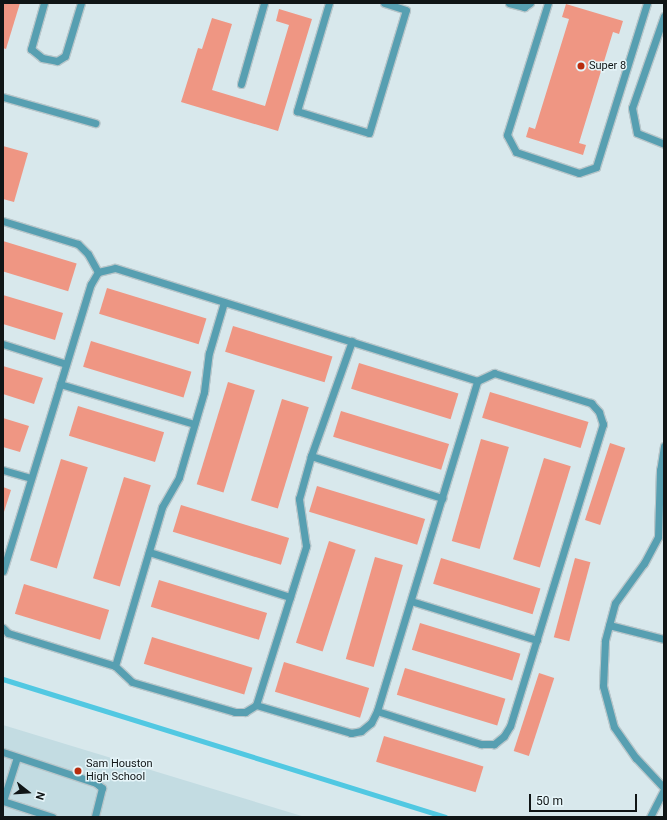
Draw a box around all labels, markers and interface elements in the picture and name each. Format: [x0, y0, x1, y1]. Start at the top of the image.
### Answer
place label: Super 8 [589, 59, 626, 73]
marker: Super 8 [576, 61, 586, 71]
place label: Sam Houston High School [86, 758, 153, 784]
marker: Sam Houston High School [73, 766, 83, 776]
north arrow [8, 772, 48, 812]
scale bar [531, 786, 639, 812]
text: N [33, 790, 47, 801]
text: 50 m [536, 794, 563, 808]

